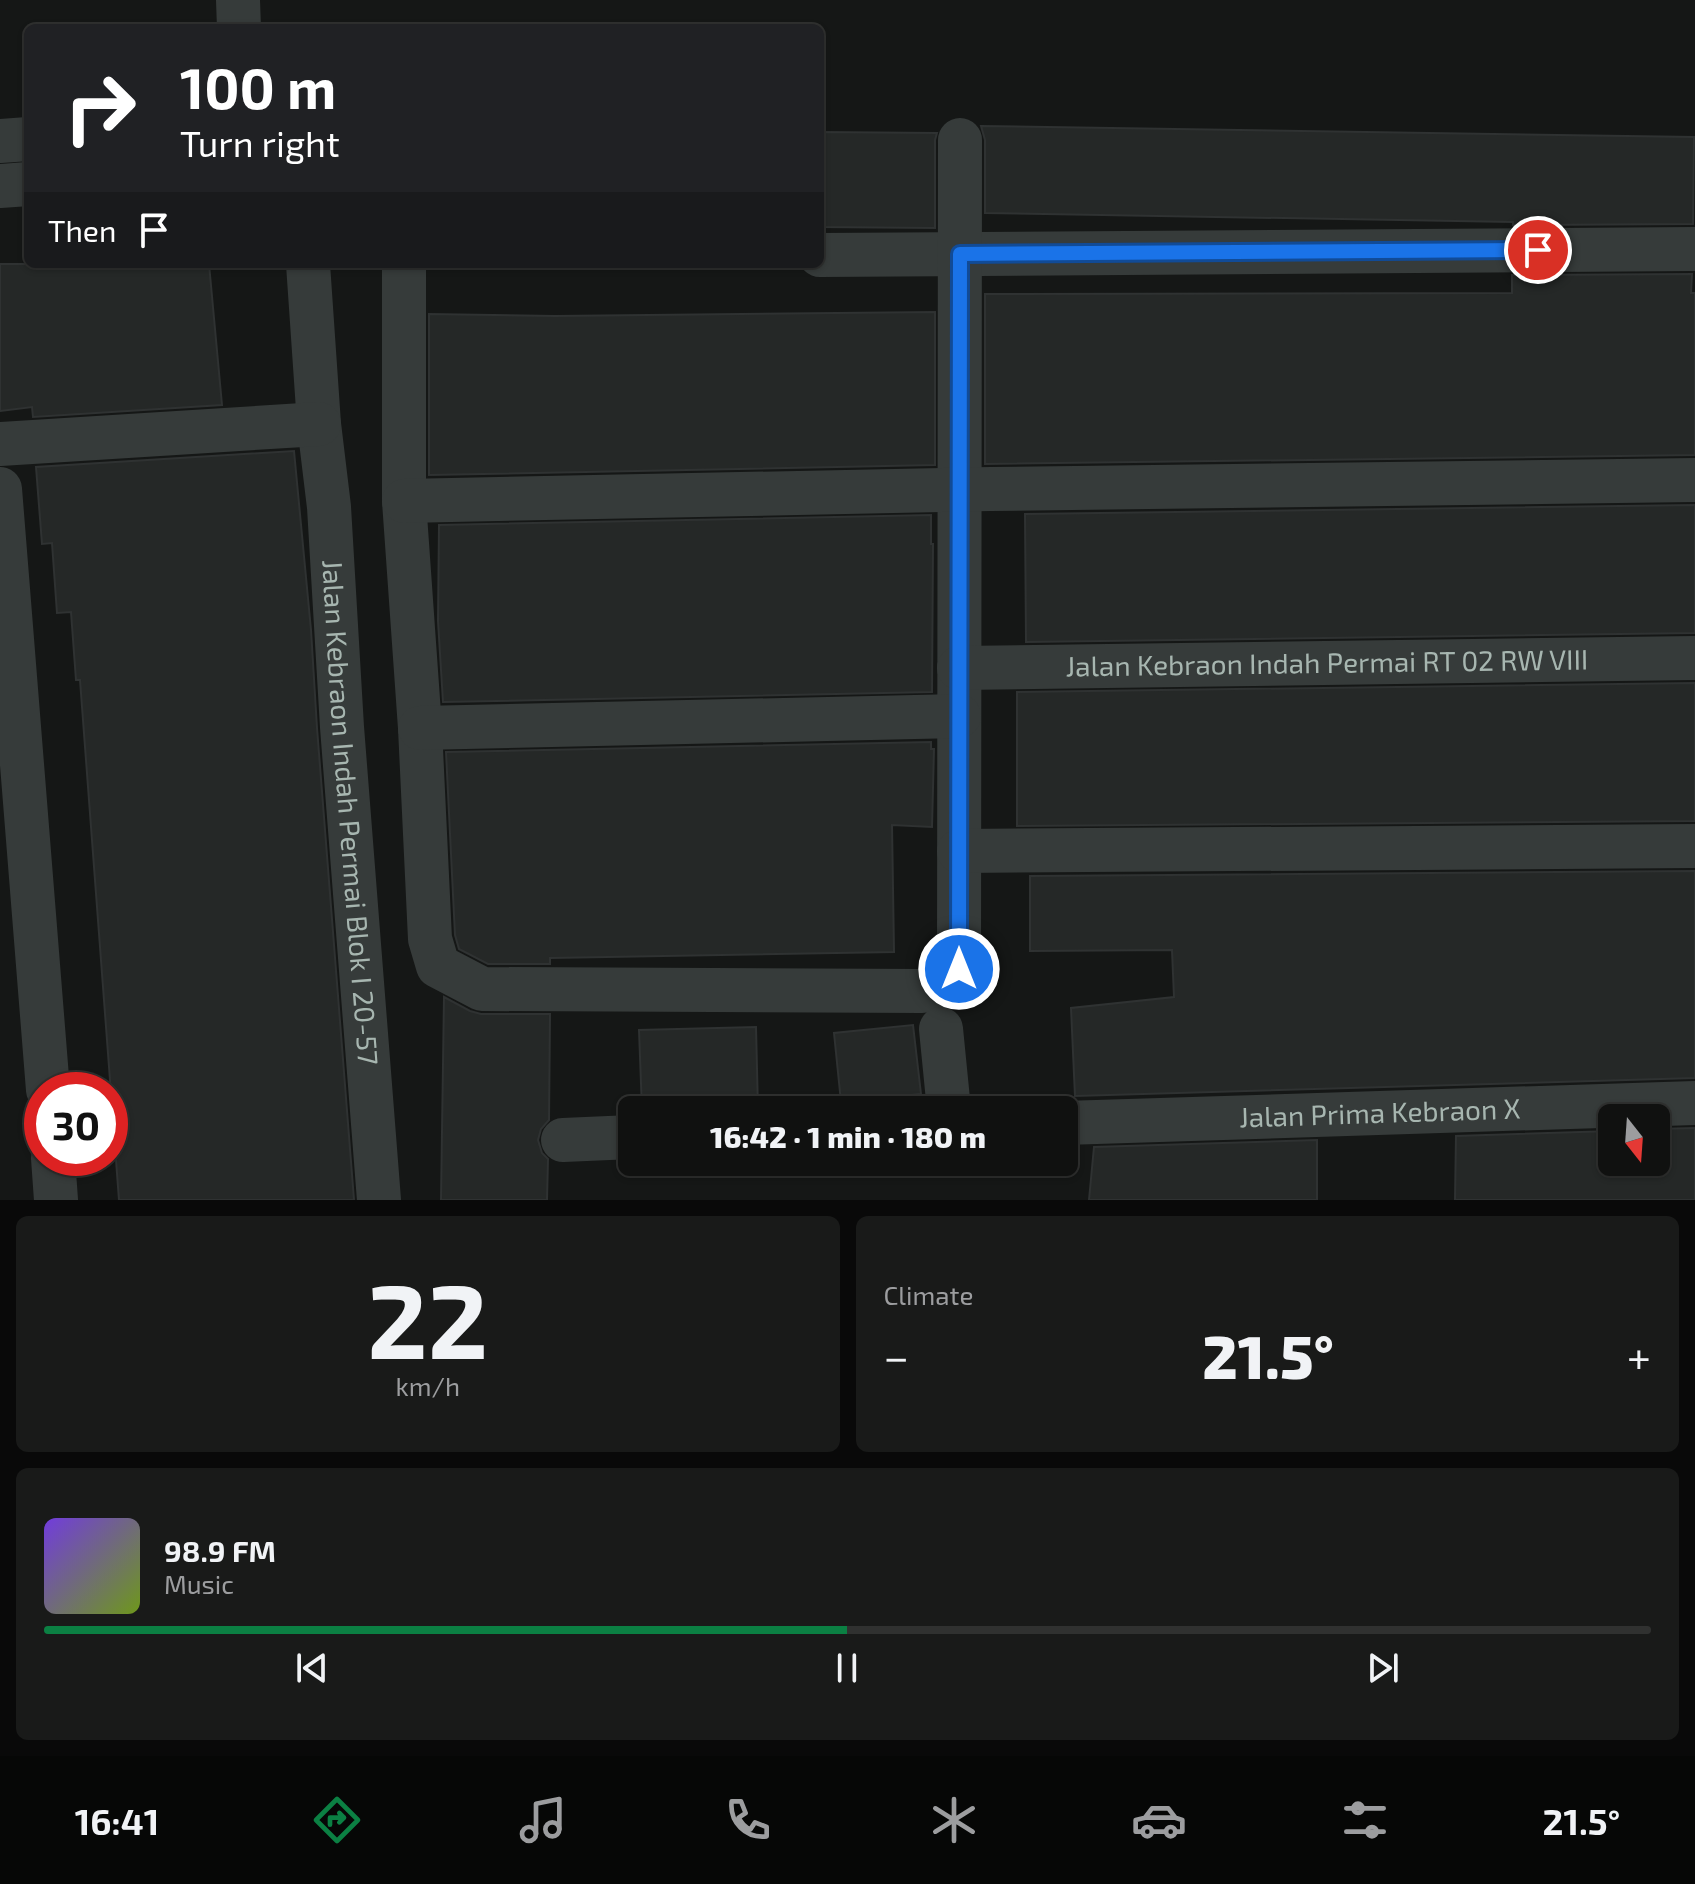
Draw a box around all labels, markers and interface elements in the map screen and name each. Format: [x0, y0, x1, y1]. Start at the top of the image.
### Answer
text: 100 m [180, 53, 336, 120]
icon: right [48, 56, 152, 160]
text: Turn right [180, 121, 340, 164]
icon: arrive [132, 208, 176, 252]
text: Then [48, 212, 116, 248]
pin [1504, 216, 1572, 284]
icon: arrive [1516, 228, 1560, 272]
street label: Jalan Kebraon Indah Permai Blok I 20-57 [316, 559, 386, 1066]
street label: Jalan Kebraon Indah Permai RT 02 RW VIII [1065, 641, 1588, 683]
position arrow [917, 927, 1001, 1011]
speed limit sign: 30 [24, 1072, 128, 1176]
street label: Jalan Prima Kebraon X [1239, 1091, 1521, 1133]
north arrow [1598, 1104, 1670, 1176]
map controls [1598, 1104, 1670, 1176]
text: 16:42 · 1 min · 180 m [710, 1118, 986, 1154]
text: 22 [367, 1255, 488, 1380]
text: Climate [884, 1279, 973, 1310]
text: 21.5° [1202, 1319, 1334, 1391]
text: − [884, 1329, 909, 1382]
text: + [1627, 1329, 1651, 1382]
text: km/h [395, 1370, 460, 1401]
text: 98.9 FM [164, 1532, 276, 1568]
text: Music [164, 1568, 234, 1599]
icon: previous [290, 1646, 334, 1690]
icon: pause [825, 1646, 869, 1690]
icon: next [1361, 1646, 1405, 1690]
icon: directions [309, 1792, 365, 1848]
icon: music [515, 1792, 571, 1848]
icon: phone [720, 1792, 776, 1848]
icon: climate [926, 1792, 982, 1848]
icon: car [1131, 1792, 1187, 1848]
icon: filters [1337, 1792, 1393, 1848]
text: 16:41 [75, 1799, 159, 1842]
text: 21.5° [1543, 1799, 1620, 1842]

